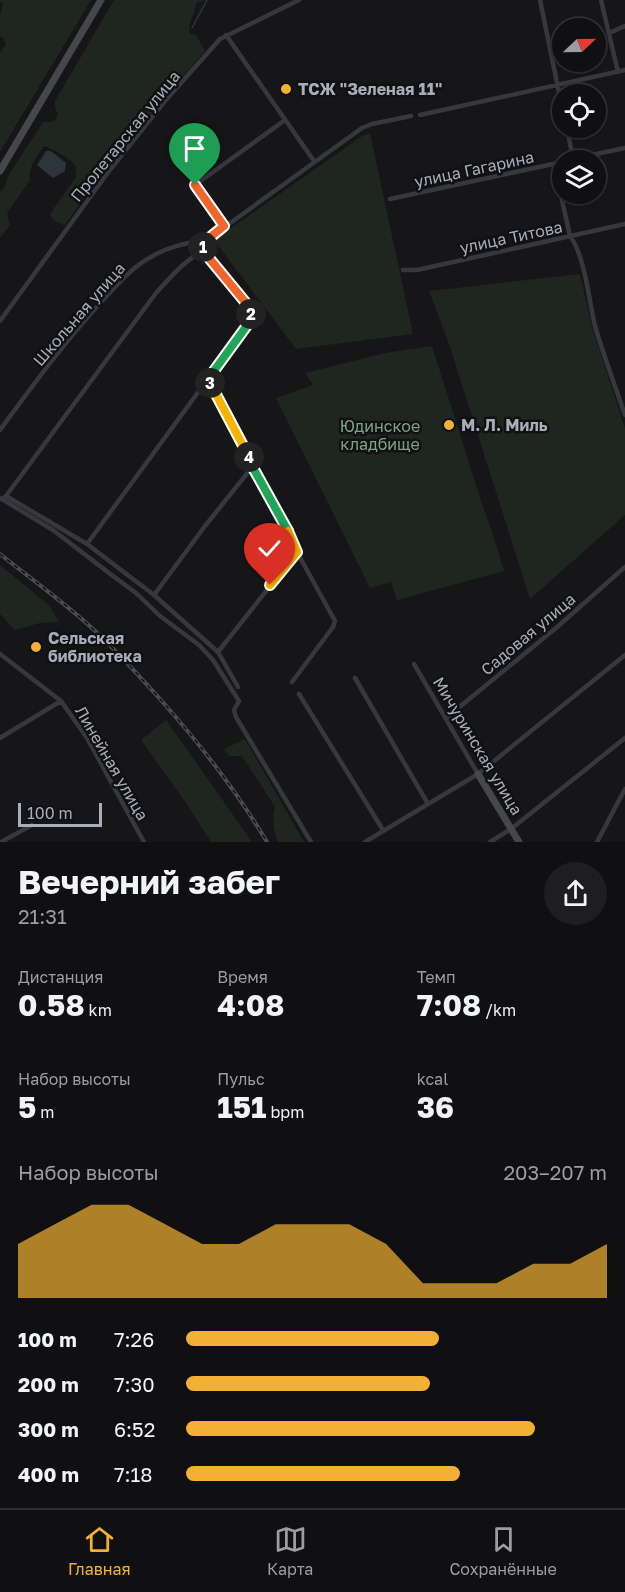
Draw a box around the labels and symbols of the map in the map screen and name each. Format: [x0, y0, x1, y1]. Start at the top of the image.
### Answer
north arrow [552, 18, 606, 72]
street label: Пролетарская улица [66, 66, 184, 206]
place label: ТСЖ "Зеленая 11" [298, 79, 442, 99]
marker: ТСЖ "Зеленая 11" [279, 82, 293, 96]
pin [169, 123, 220, 185]
street label: улица Гагарина [412, 147, 536, 191]
street label: улица Титова [458, 216, 564, 258]
pin: 1 [188, 232, 218, 262]
street label: Школьная улица [29, 258, 129, 370]
pin: 2 [236, 299, 266, 329]
pin: 3 [195, 368, 225, 398]
place label: М. Л. Миль [461, 415, 548, 435]
park label: Юдинское кладбище [340, 416, 420, 454]
marker: М. Л. Миль [442, 418, 456, 432]
pin: 4 [234, 442, 264, 472]
pin [244, 523, 295, 585]
street label: Садовая улица [477, 589, 579, 679]
place label: Сельская библиотека [48, 628, 142, 666]
marker: Сельская библиотека [29, 640, 43, 654]
street label: Мичуринская улица [429, 673, 527, 819]
street label: Линейная улица [71, 702, 153, 824]
scale bar [18, 800, 102, 827]

